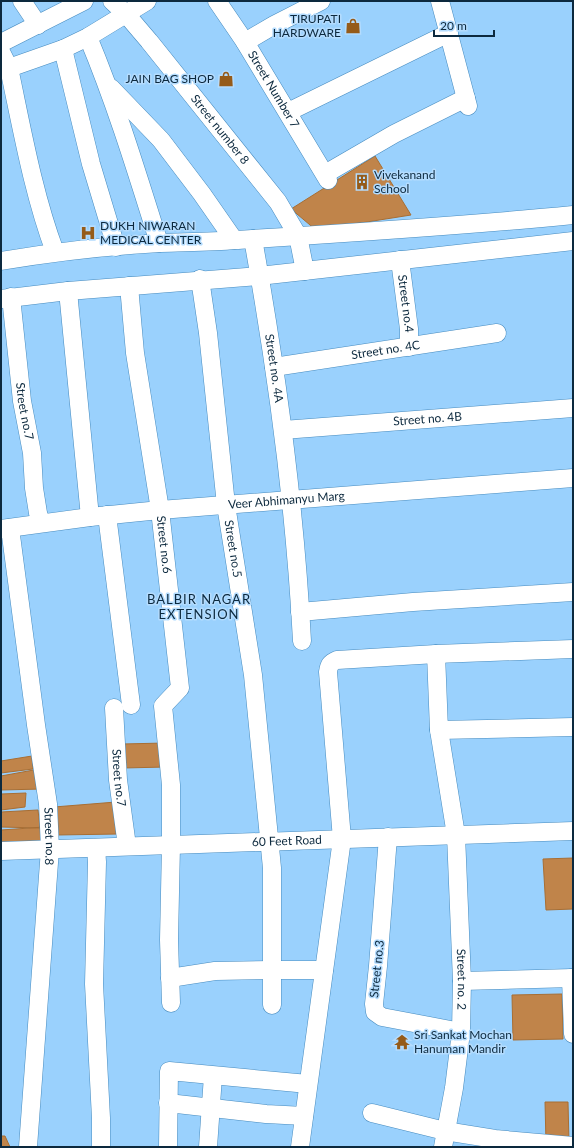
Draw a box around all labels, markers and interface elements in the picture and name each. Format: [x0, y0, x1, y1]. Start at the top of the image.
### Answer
place label: TIRUPATI HARDWARE [273, 11, 341, 40]
scale bar [434, 12, 494, 38]
shop icon: TIRUPATI HARDWARE [344, 17, 362, 35]
text: 20 m [440, 18, 467, 33]
street label: Street Number 7 [245, 48, 303, 131]
shop icon: JAIN BAG SHOP [217, 70, 235, 88]
place label: JAIN BAG SHOP [125, 71, 214, 86]
street label: Street number 8 [188, 91, 253, 167]
place label: Vivekanand School [374, 167, 436, 196]
building icon: Vivekanand School [353, 173, 371, 191]
place label: DUKH NIWARAN MEDICAL CENTER [100, 218, 202, 247]
hospital icon: DUKH NIWARAN MEDICAL CENTER [79, 224, 97, 242]
street label: Street no.4 [395, 274, 417, 333]
street label: Street no. 4A [262, 333, 287, 404]
street label: Street no. 4C [350, 337, 421, 362]
street label: Street no.7 [13, 382, 37, 441]
street label: Street no. 4B [393, 408, 463, 429]
street label: Veer Abhimanyu Marg [228, 488, 345, 512]
street label: Street no.6 [154, 515, 175, 574]
street label: Street no.5 [222, 519, 245, 579]
district label: BALBIR NAGAR EXTENSION [147, 591, 251, 622]
street label: Street no.7 [109, 748, 130, 808]
street label: Street no.8 [41, 807, 58, 866]
street label: 60 Feet Road [252, 832, 322, 849]
street label: Street no.3 [366, 939, 387, 999]
street label: Street no. 2 [454, 949, 470, 1010]
place label: Sri Sankat Mochan Hanuman Mandir [414, 1027, 512, 1056]
temple icon: Sri Sankat Mochan Hanuman Mandir [393, 1033, 411, 1051]

